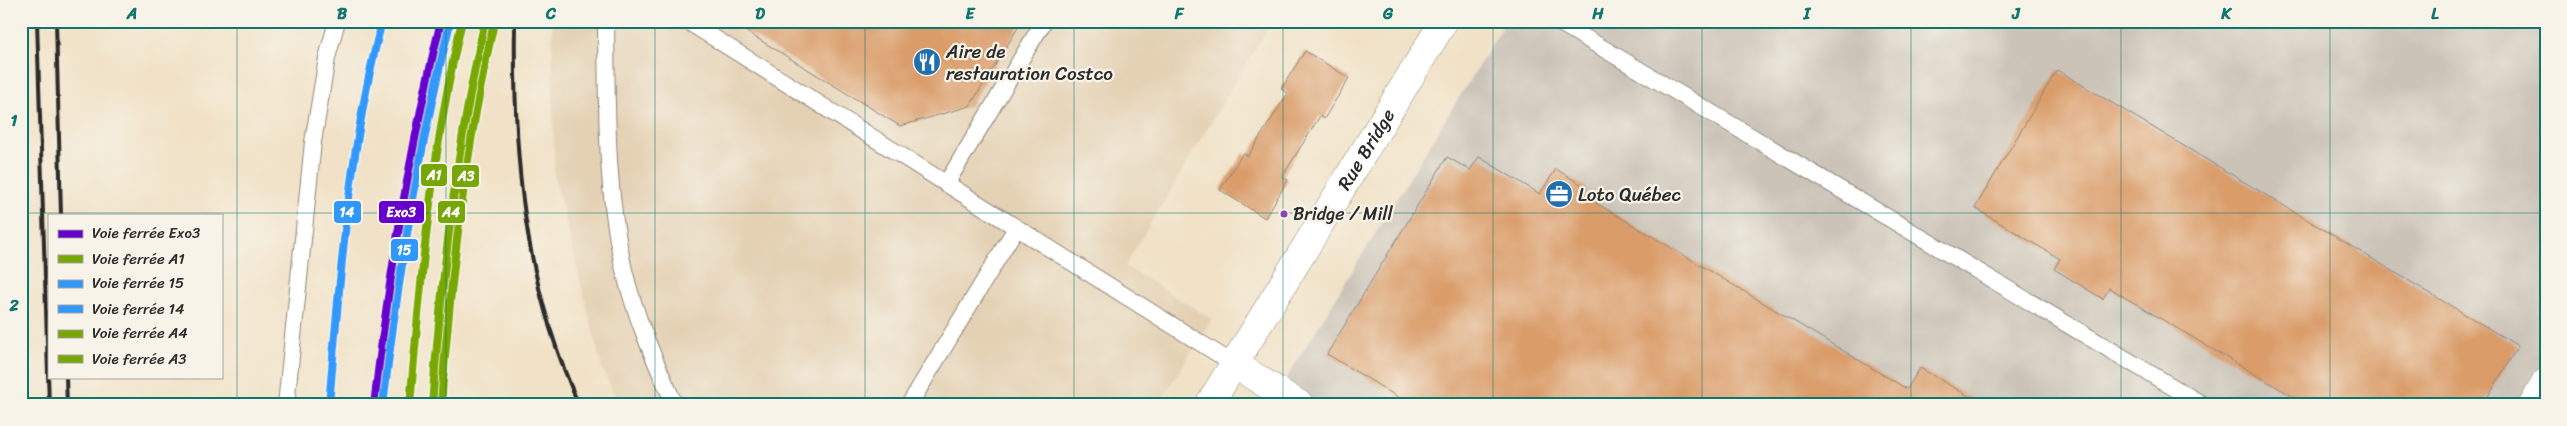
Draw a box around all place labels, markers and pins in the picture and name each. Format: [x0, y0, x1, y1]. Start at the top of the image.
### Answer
place label: Aire de restauration Costco [945, 35, 1113, 90]
restaurant icon: Aire de restauration Costco [912, 47, 942, 77]
place label: Loto Québec [1578, 178, 1681, 211]
office icon: Loto Québec [1544, 179, 1574, 209]
place label: Bridge / Mill [1293, 198, 1394, 230]
marker: Bridge / Mill [1279, 209, 1289, 219]

